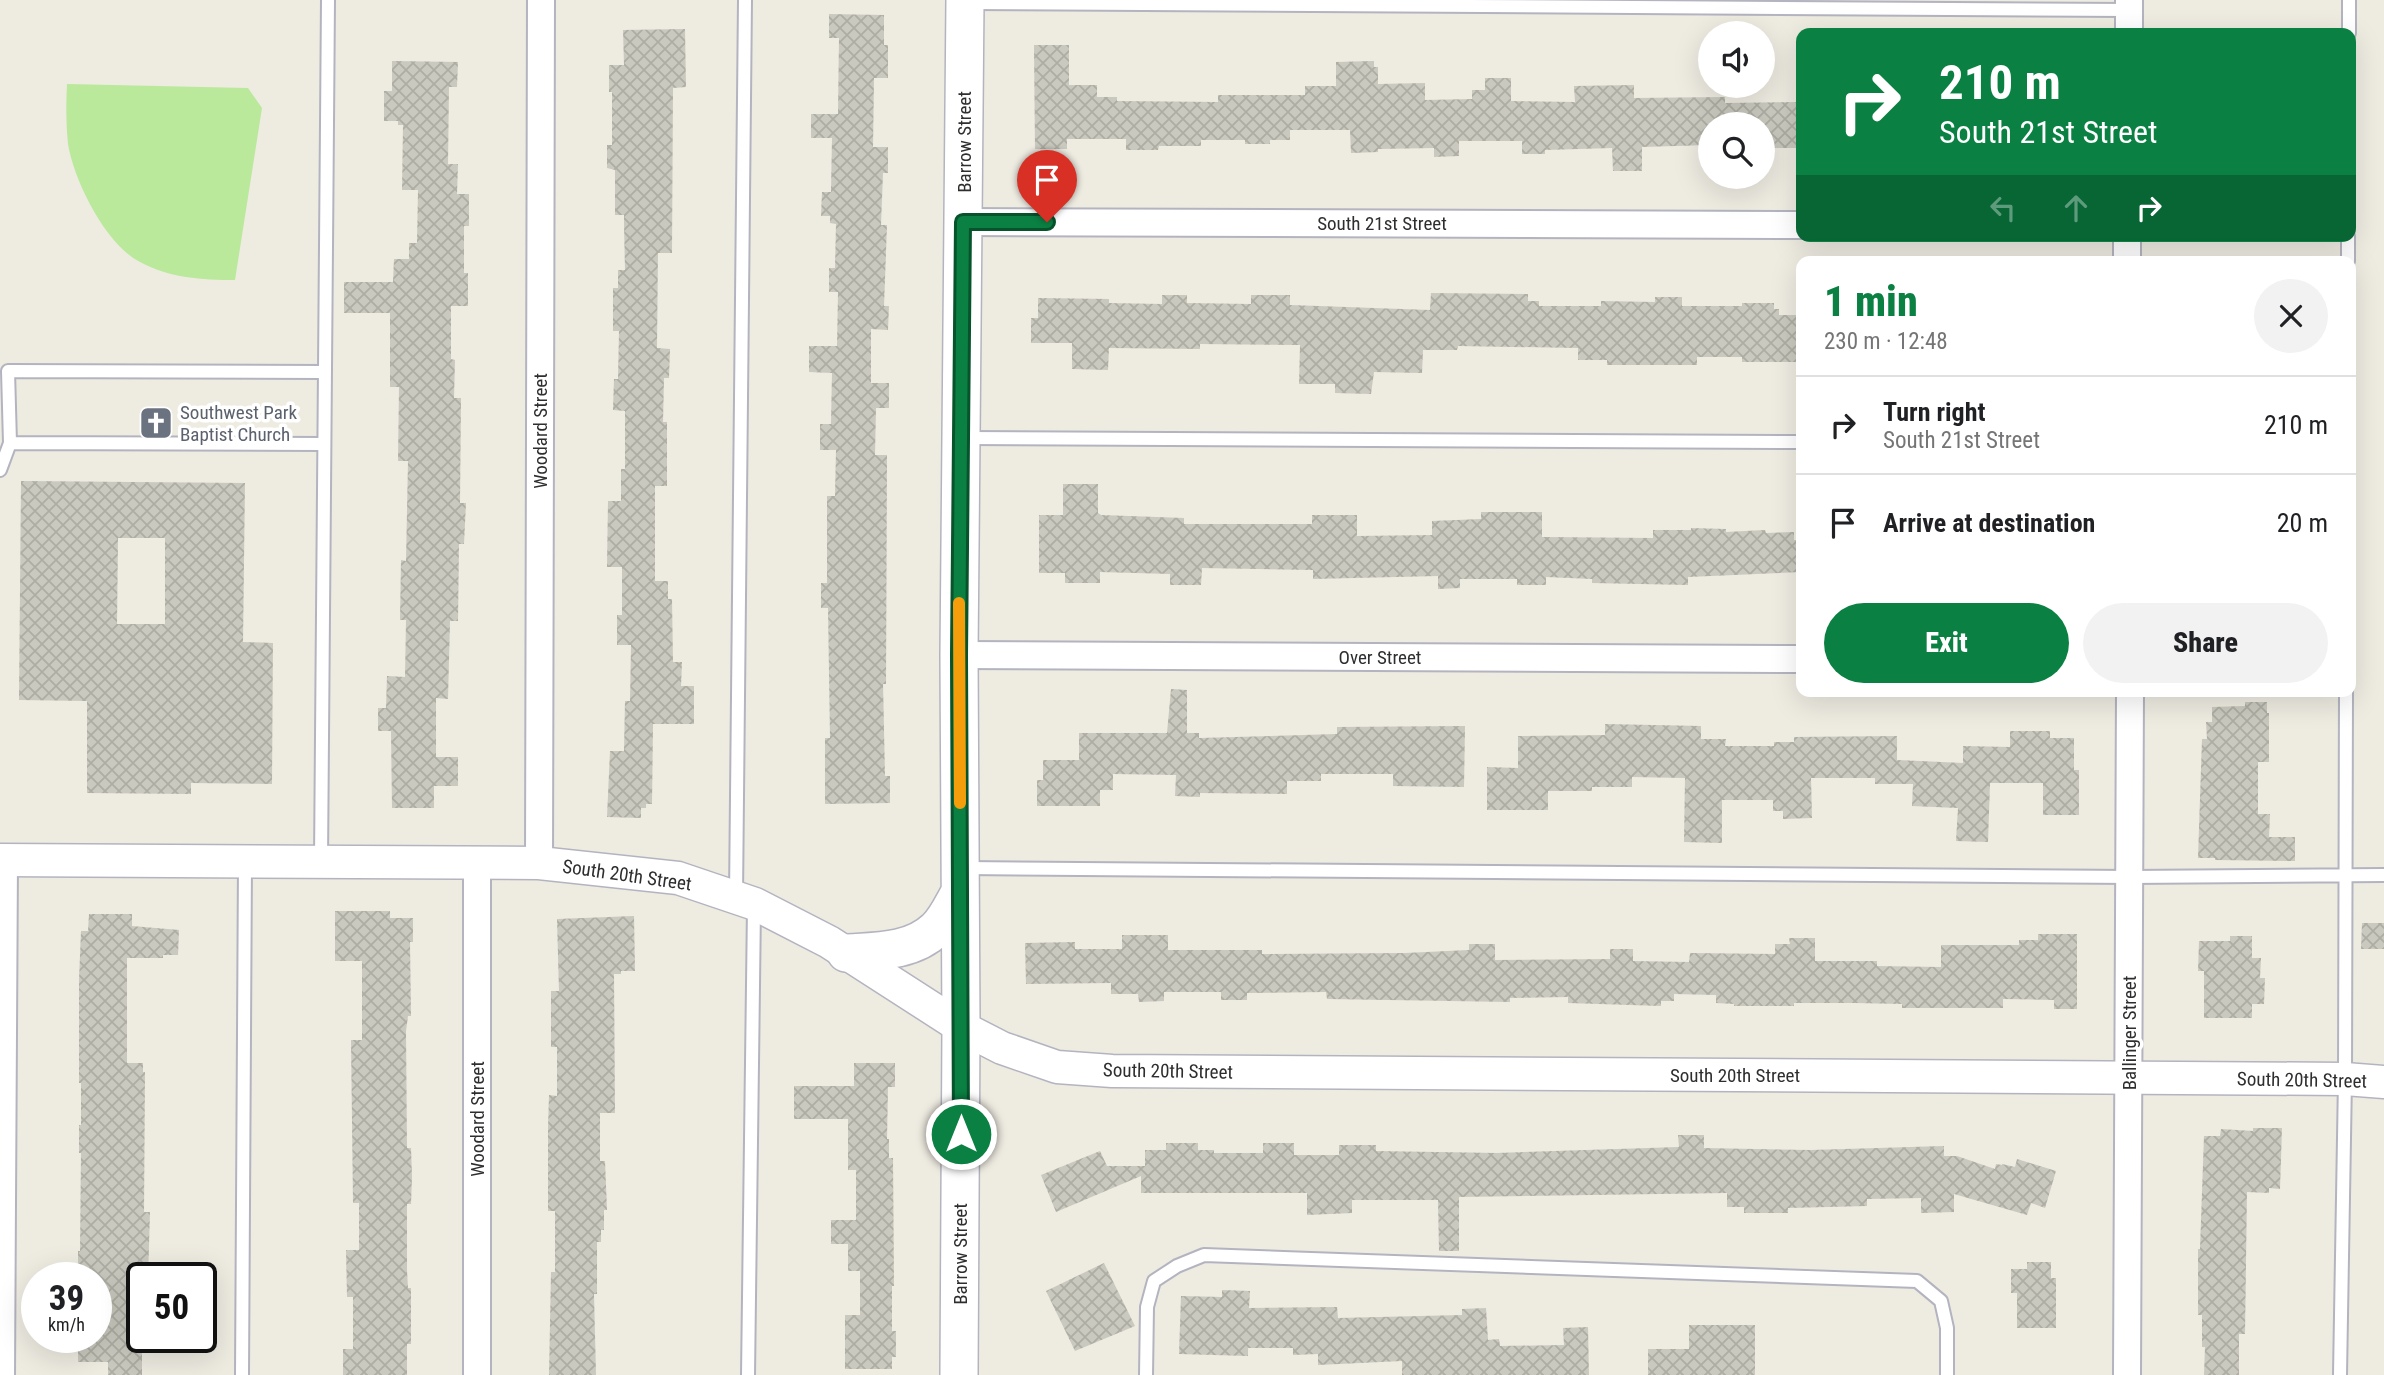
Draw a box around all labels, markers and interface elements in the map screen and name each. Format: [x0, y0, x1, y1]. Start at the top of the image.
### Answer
map controls [1698, 21, 1775, 189]
button: sound [1698, 21, 1775, 98]
text: 210 m [1939, 54, 2061, 111]
icon: right [1824, 56, 1915, 147]
street label: Barrow Street [953, 91, 976, 193]
button: search [1698, 112, 1775, 189]
text: South 21st Street [1939, 113, 2157, 151]
pin [1017, 150, 1077, 222]
icon: arrive [1028, 161, 1066, 199]
icon: left [1984, 189, 2022, 227]
icon: ahead [2057, 189, 2095, 227]
icon: right [2130, 189, 2168, 227]
street label: South 21st Street [1317, 212, 1447, 235]
text: 1 min [1824, 277, 1918, 326]
button: close [2254, 279, 2328, 353]
text: 230 m · 12:48 [1824, 328, 1948, 355]
street label: Woodard Street [529, 373, 552, 489]
text: Turn right [1883, 397, 1985, 427]
place label: Southwest Park Baptist Church [180, 401, 298, 446]
church icon: Southwest Park Baptist Church [137, 404, 175, 442]
icon: right [1824, 406, 1862, 444]
text: 210 m [2264, 410, 2328, 440]
text: South 21st Street [1883, 427, 2040, 454]
icon: arrive [1824, 504, 1862, 542]
text: Arrive at destination [1883, 508, 2095, 538]
text: 20 m [2277, 508, 2328, 538]
button: Exit [1824, 603, 2069, 683]
button: Share [2083, 603, 2328, 683]
street label: Over Street [1338, 646, 1422, 669]
street label: South 20th Street [561, 855, 693, 895]
street label: Ballinger Street [2118, 976, 2141, 1090]
street label: South 20th Street [1103, 1058, 1233, 1084]
street label: Woodard Street [466, 1061, 489, 1177]
street label: South 20th Street [1670, 1064, 1800, 1087]
street label: South 20th Street [2237, 1067, 2367, 1093]
position arrow [924, 1097, 998, 1171]
street label: Barrow Street [949, 1203, 972, 1305]
speed limit sign: 50 [126, 1262, 217, 1353]
text: 39 [49, 1278, 84, 1319]
text: km/h [48, 1314, 85, 1335]

